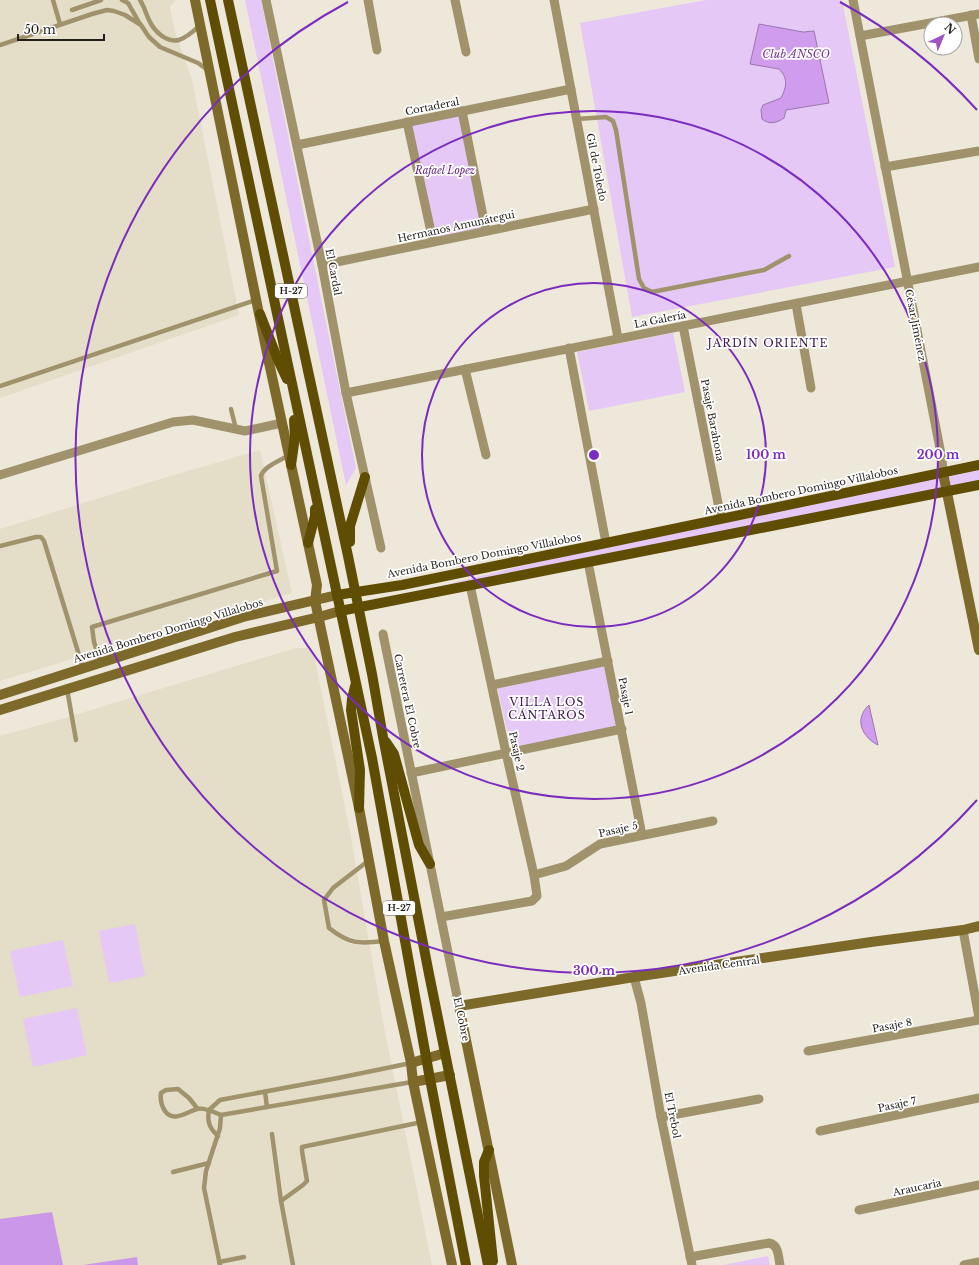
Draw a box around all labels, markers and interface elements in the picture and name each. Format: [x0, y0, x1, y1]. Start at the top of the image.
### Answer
scale bar [18, 16, 104, 42]
north arrow [923, 16, 963, 56]
text: N [941, 20, 959, 38]
text: 50 m [24, 22, 56, 37]
water label: Club ANSCO [762, 47, 830, 61]
street label: Cortaderal [404, 95, 460, 118]
street label: Gil de Toledo [584, 132, 610, 203]
park label: Rafael Lopez [414, 164, 475, 177]
street label: Hermanos Amunátegui [396, 208, 516, 245]
street label: El Cardal [323, 248, 344, 296]
road number: H-27 [275, 284, 307, 298]
street label: César Jiménez [902, 288, 929, 363]
street label: La Galería [633, 308, 688, 331]
district label: JARDÍN ORIENTE [706, 336, 828, 350]
street label: Pasaje Barahona [698, 378, 727, 463]
text: 100 m [746, 447, 787, 462]
text: 200 m [917, 447, 960, 462]
centre of rings [587, 448, 601, 462]
street label: Avenida Bombero Domingo Villalobos [702, 464, 899, 518]
street label: Avenida Bombero Domingo Villalobos [385, 530, 583, 581]
street label: Avenida Bombero Domingo Villalobos [71, 595, 265, 666]
street label: Carretera El Cobre [391, 653, 424, 750]
street label: Pasaje 1 [615, 676, 636, 716]
district label: VILLA LOS CÁNTAROS [508, 695, 586, 722]
street label: Pasaje 2 [506, 730, 527, 772]
street label: Pasaje 5 [597, 819, 639, 840]
road number: H-27 [383, 901, 415, 915]
street label: Avenida Central [677, 953, 761, 978]
text: 300 m [573, 963, 616, 978]
street label: El Cobre [450, 996, 473, 1043]
street label: Pasaje 8 [871, 1016, 913, 1035]
street label: El Trebol [662, 1091, 683, 1139]
street label: Pasaje 7 [877, 1094, 919, 1115]
street label: Araucaria [891, 1176, 943, 1199]

